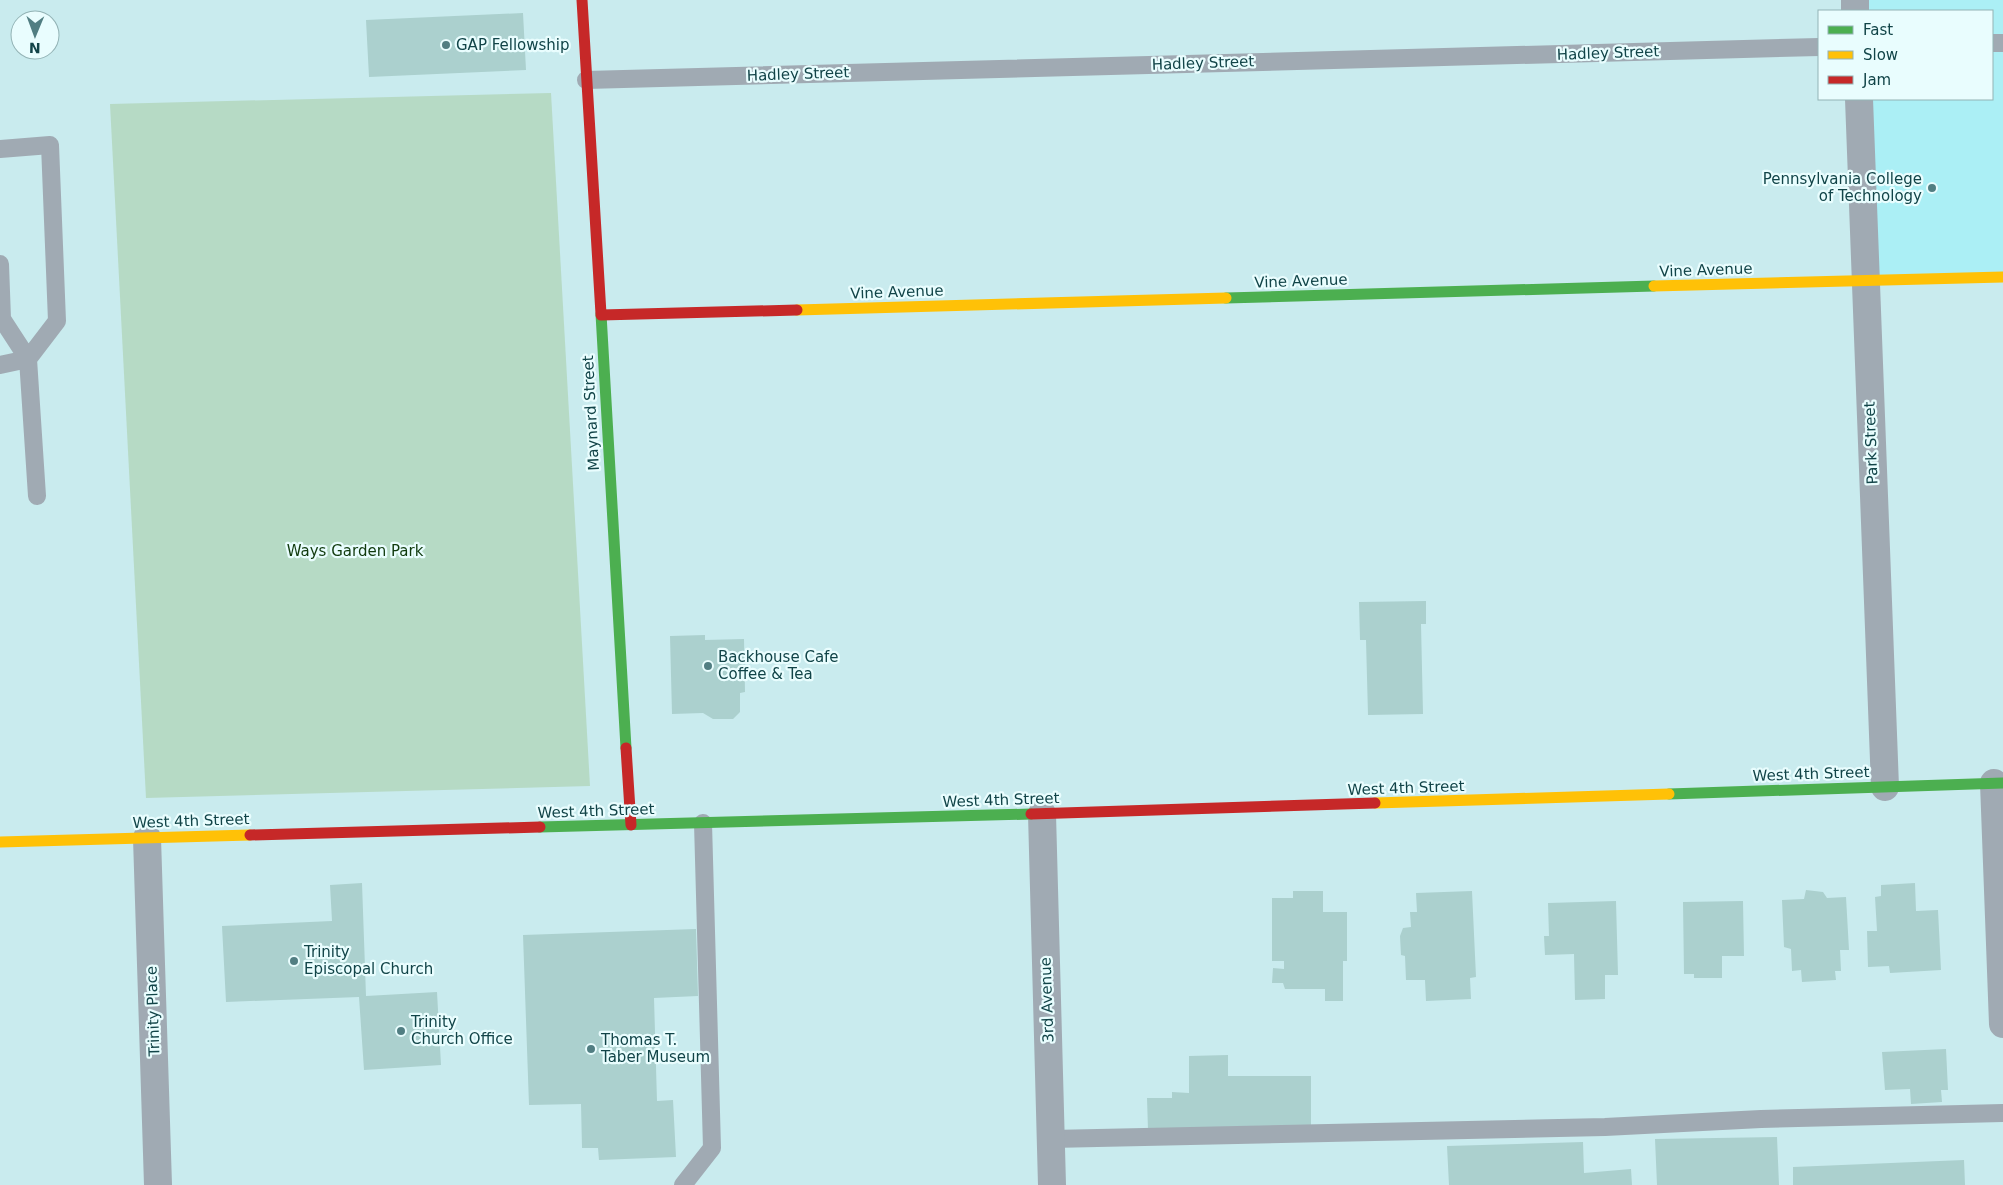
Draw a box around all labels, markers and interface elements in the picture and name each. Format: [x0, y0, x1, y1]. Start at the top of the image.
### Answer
north arrow [10, 10, 60, 60]
legend [1818, 10, 1993, 100]
text: Fast [1863, 21, 1893, 39]
place label: GAP Fellowship [456, 36, 570, 54]
marker: GAP Fellowship [440, 39, 452, 51]
text: N [29, 40, 41, 56]
street label: Hadley Street [1556, 42, 1660, 64]
text: Slow [1863, 46, 1898, 64]
street label: Hadley Street [1151, 52, 1255, 74]
street label: Hadley Street [746, 63, 850, 85]
text: Jam [1862, 71, 1891, 89]
place label: Pennsylvania College of Technology [1763, 170, 1922, 205]
marker: Pennsylvania College of Technology [1926, 182, 1938, 194]
street label: Vine Avenue [1659, 259, 1753, 281]
street label: Vine Avenue [1254, 270, 1348, 292]
street label: Vine Avenue [850, 281, 944, 303]
street label: Maynard Street [579, 355, 603, 471]
street label: Park Street [1861, 401, 1881, 485]
park label: Ways Garden Park [287, 542, 424, 560]
place label: Backhouse Cafe Coffee & Tea [718, 648, 839, 683]
marker: Backhouse Cafe Coffee & Tea [702, 660, 714, 672]
street label: West 4th Street [1752, 763, 1870, 785]
street label: West 4th Street [1347, 777, 1465, 799]
street label: West 4th Street [942, 789, 1060, 811]
street label: West 4th Street [537, 800, 655, 822]
street label: West 4th Street [132, 810, 250, 832]
place label: Trinity Episcopal Church [303, 943, 433, 978]
marker: Trinity Episcopal Church [288, 955, 300, 967]
street label: 3rd Avenue [1037, 957, 1057, 1043]
street label: Trinity Place [142, 966, 164, 1057]
place label: Trinity Church Office [410, 1013, 513, 1048]
marker: Trinity Church Office [395, 1025, 407, 1037]
place label: Thomas T. Taber Museum [600, 1031, 710, 1066]
marker: Thomas T. Taber Museum [585, 1043, 597, 1055]

